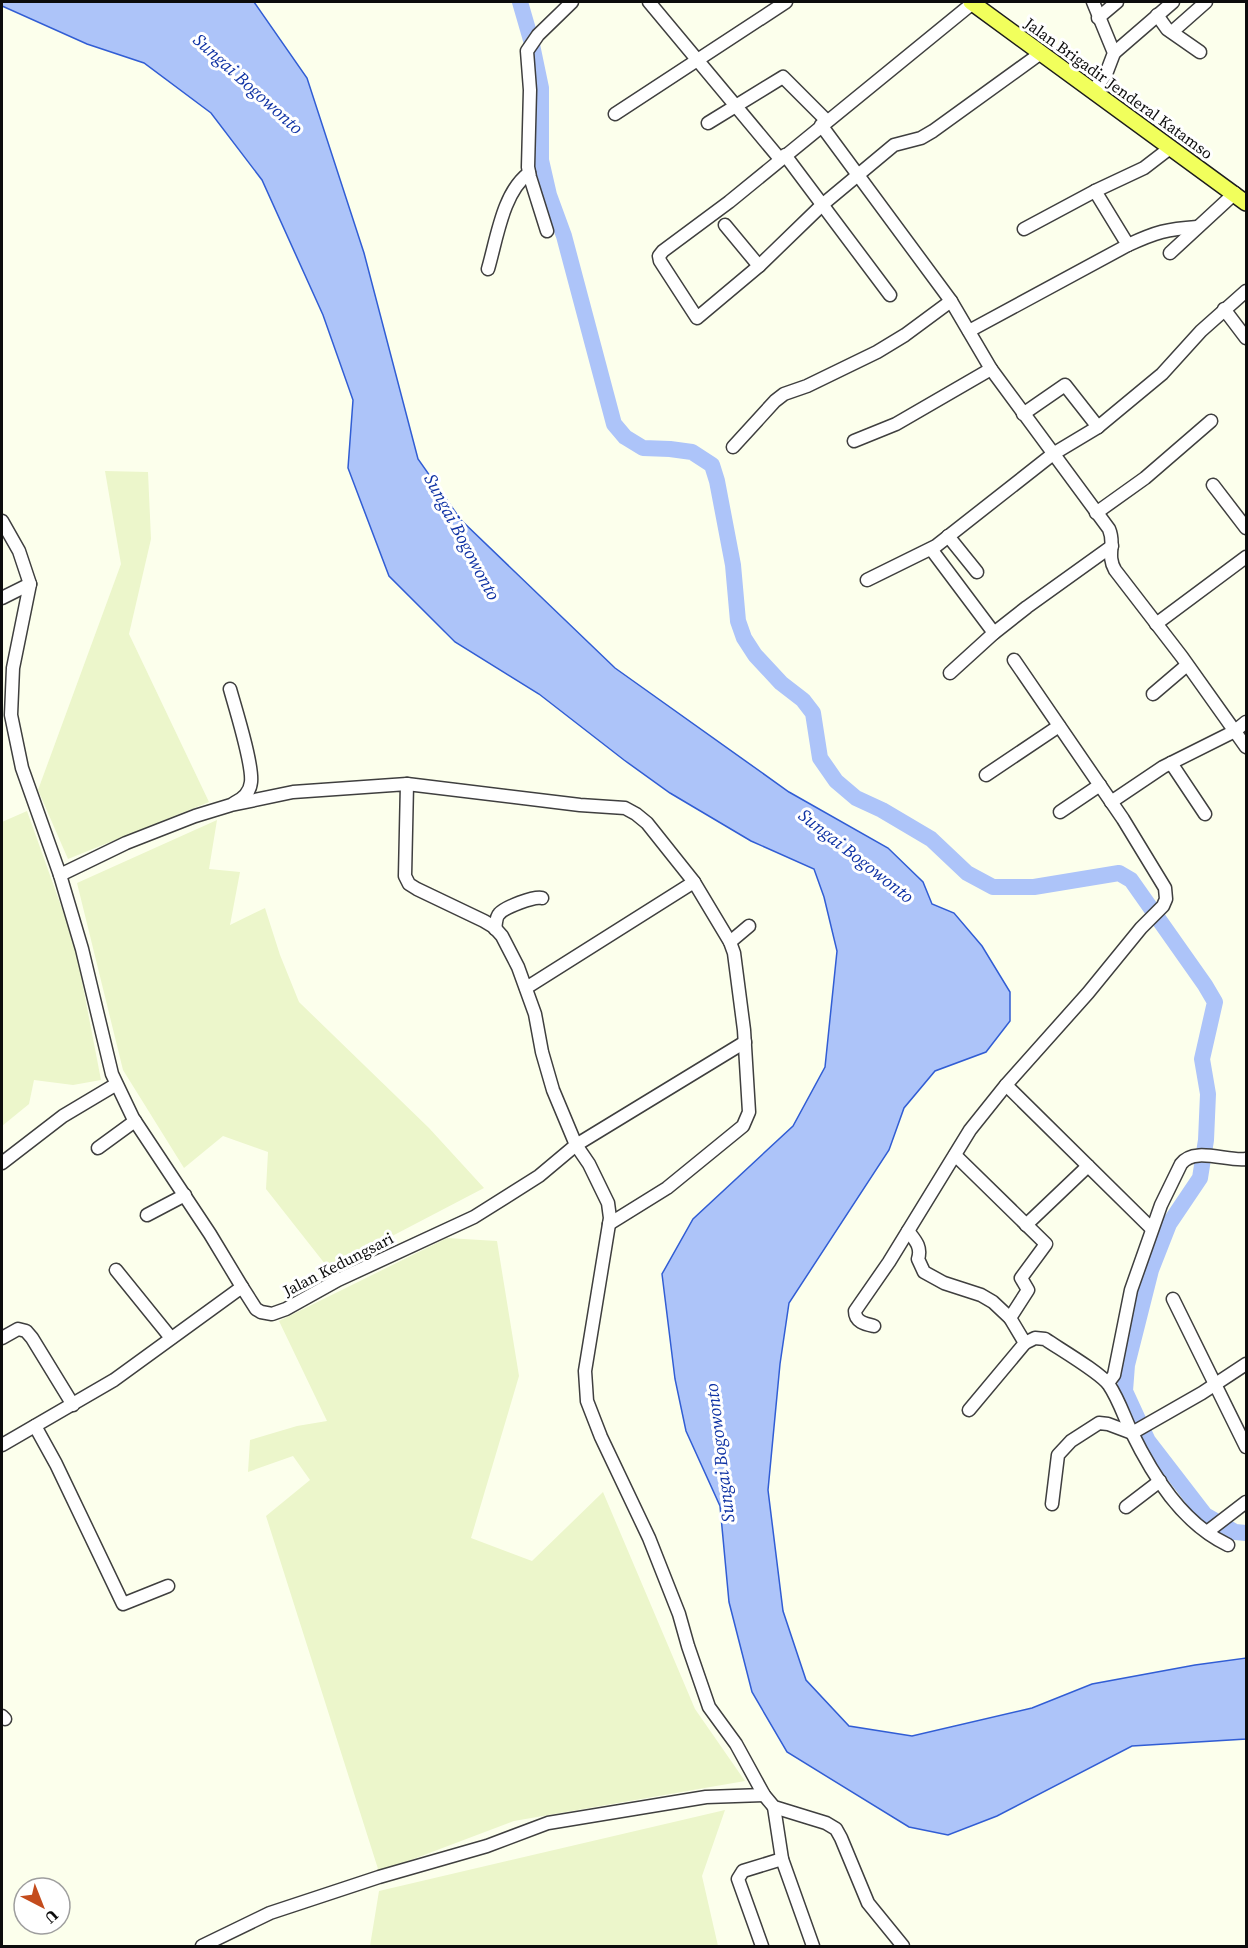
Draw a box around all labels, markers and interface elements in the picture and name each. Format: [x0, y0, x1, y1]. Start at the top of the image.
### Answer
street label: Jalan Brigadir Jenderal Katamso [1020, 12, 1218, 164]
water label: Sungai Bogowonto [188, 27, 309, 140]
water label: Sungai Bogowonto [419, 469, 506, 605]
water label: Sungai Bogowonto [793, 803, 919, 909]
street label: Jalan Kedungsari [278, 1227, 397, 1302]
water label: Sungai Bogowonto [699, 1382, 740, 1524]
north arrow [12, 1876, 72, 1936]
text: U [40, 1905, 64, 1929]

